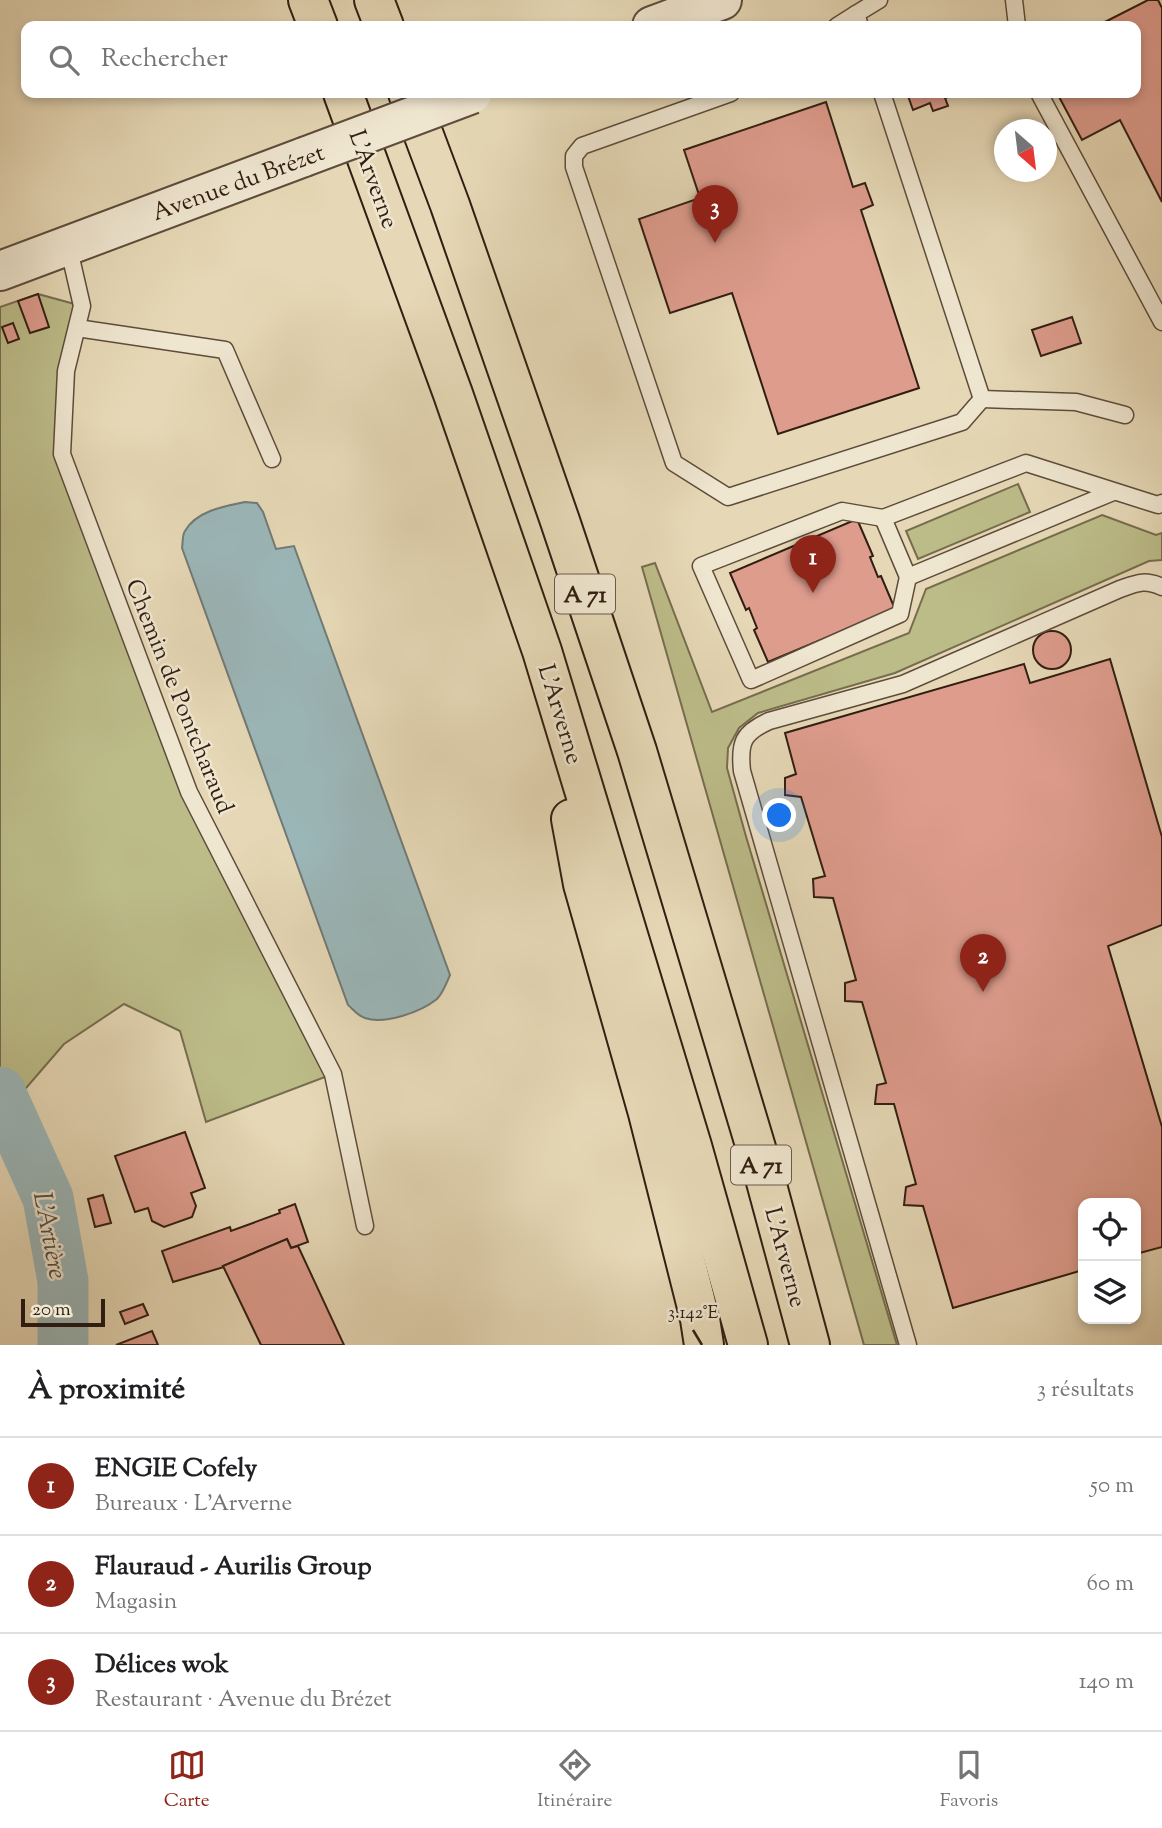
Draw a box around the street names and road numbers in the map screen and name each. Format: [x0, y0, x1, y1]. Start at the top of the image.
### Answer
street label: L'Arverne [339, 126, 406, 234]
street label: Avenue du Brézet [148, 137, 330, 231]
street label: Chemin de Pontcharaud [115, 574, 241, 820]
road number: A 71 [555, 574, 615, 614]
street label: L'Arverne [528, 661, 590, 769]
road number: A 71 [731, 1146, 791, 1184]
street label: L'Arverne [754, 1204, 814, 1311]

